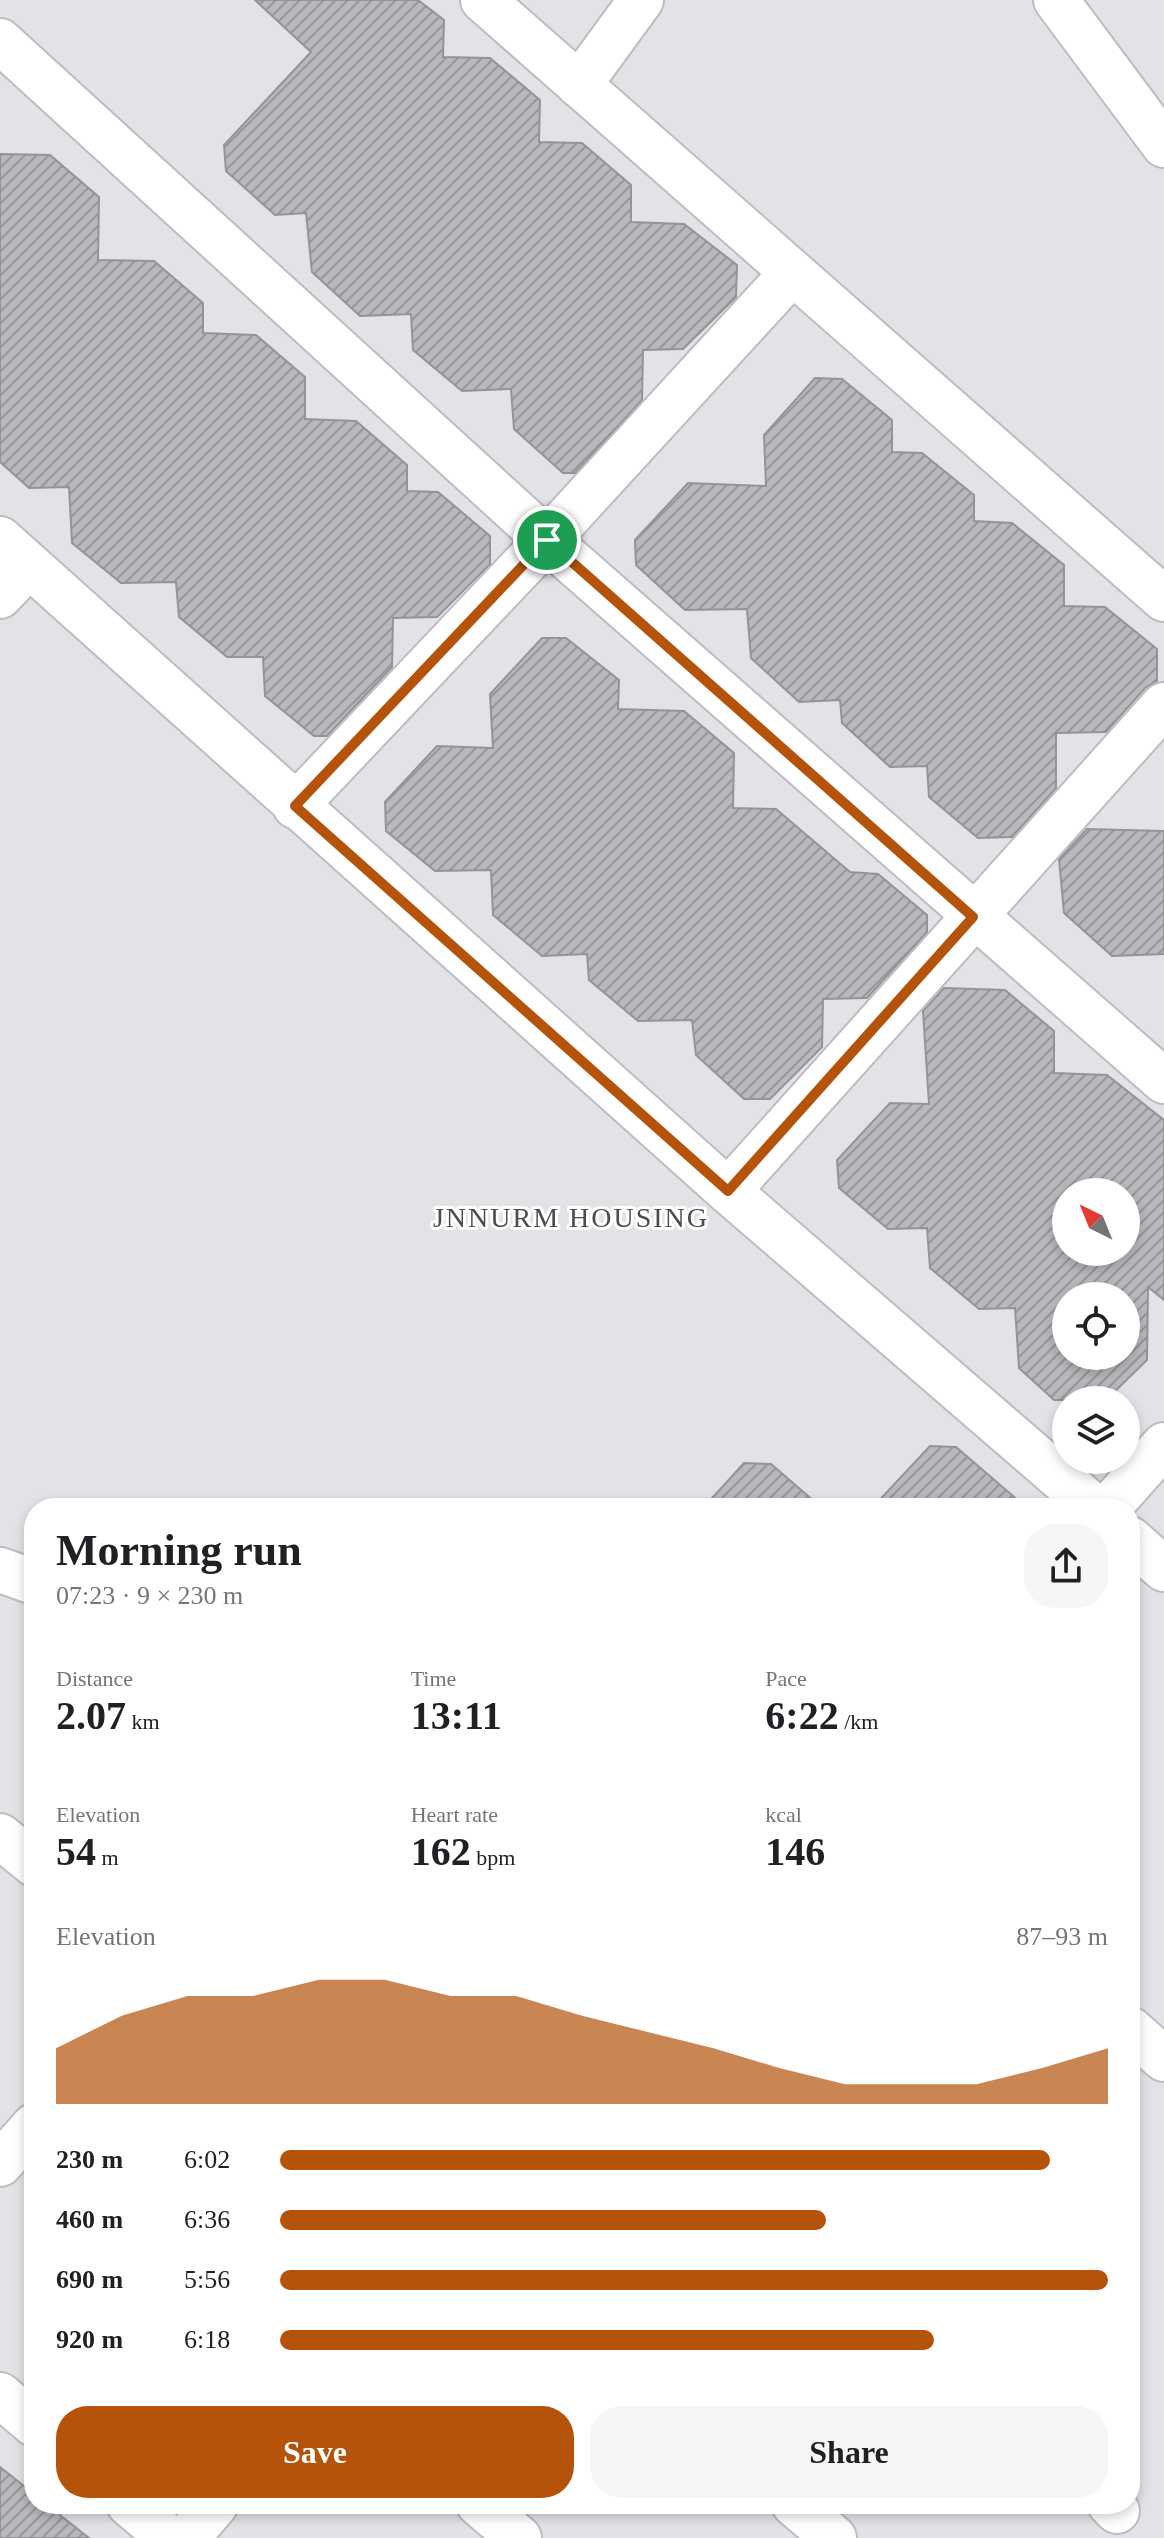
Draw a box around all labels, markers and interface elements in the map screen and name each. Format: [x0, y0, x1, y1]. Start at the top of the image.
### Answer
pin [513, 506, 581, 574]
icon: arrive [525, 518, 569, 562]
north arrow [1052, 1178, 1140, 1266]
map controls [1052, 1178, 1140, 1474]
district label: JNNURM HOUSING [433, 1202, 709, 1233]
button: locate [1052, 1282, 1140, 1370]
button: layers [1052, 1386, 1140, 1474]
button: share [1024, 1524, 1108, 1608]
text: Morning run [56, 1526, 302, 1575]
text: 07:23 · 9 × 230 m [56, 1581, 243, 1610]
text: Distance [56, 1666, 133, 1691]
text: Time [411, 1666, 456, 1691]
text: Pace [765, 1666, 807, 1691]
text: 2.07 [56, 1693, 126, 1738]
text: 13:11 [411, 1693, 502, 1738]
text: 6:22 [765, 1693, 839, 1738]
text: km [126, 1709, 160, 1734]
text: /km [839, 1709, 878, 1734]
text: Elevation [56, 1802, 140, 1827]
text: Heart rate [411, 1802, 498, 1827]
text: kcal [765, 1802, 802, 1827]
text: 54 [56, 1829, 96, 1874]
text: 162 [411, 1829, 471, 1874]
text: 146 [765, 1829, 825, 1874]
text: m [96, 1845, 119, 1870]
text: bpm [471, 1845, 515, 1870]
text: Elevation [56, 1922, 156, 1951]
text: 87–93 m [1016, 1922, 1108, 1951]
text: 230 m [56, 2145, 123, 2174]
text: 6:02 [184, 2145, 230, 2174]
text: 460 m [56, 2205, 123, 2234]
text: 6:36 [184, 2205, 230, 2234]
text: 690 m [56, 2265, 123, 2294]
text: 5:56 [184, 2265, 230, 2294]
text: 920 m [56, 2325, 123, 2354]
text: 6:18 [184, 2325, 230, 2354]
button: Save [56, 2406, 574, 2498]
button: Share [590, 2406, 1108, 2498]

